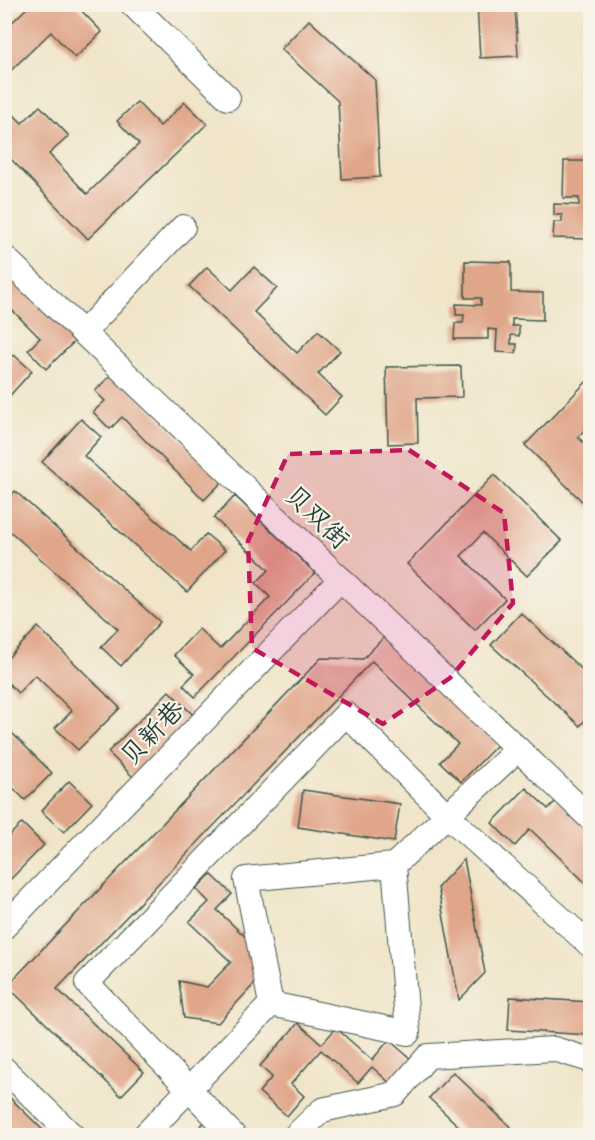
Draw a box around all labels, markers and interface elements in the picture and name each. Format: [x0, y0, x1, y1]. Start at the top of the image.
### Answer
street label: 贝双街 [277, 478, 357, 556]
street label: 贝新巷 [113, 693, 191, 773]

